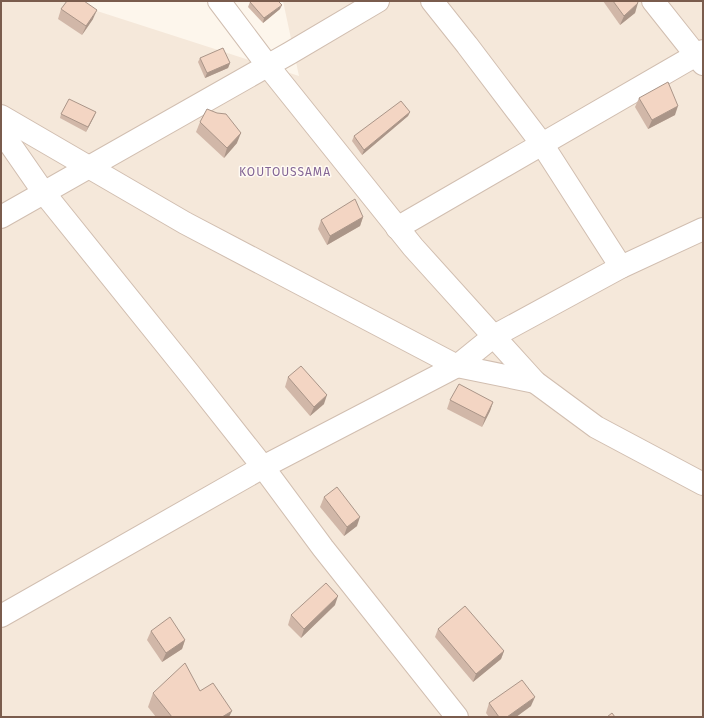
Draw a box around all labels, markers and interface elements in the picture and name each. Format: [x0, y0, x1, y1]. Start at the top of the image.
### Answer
district label: KOUTOUSSAMA [239, 165, 331, 179]

